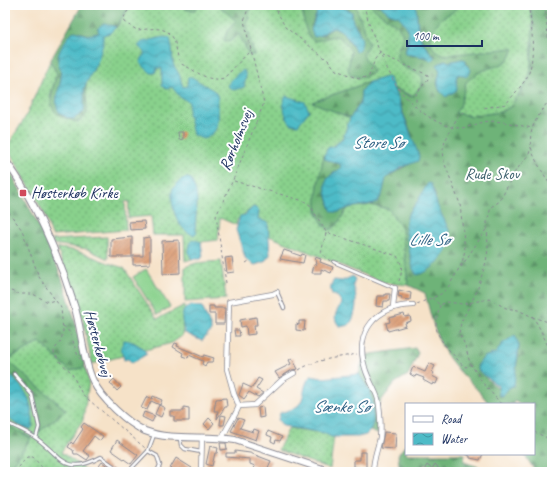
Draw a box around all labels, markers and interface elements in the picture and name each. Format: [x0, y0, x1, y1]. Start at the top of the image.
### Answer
scale bar [407, 22, 482, 48]
text: 100 m [413, 28, 440, 44]
street label: Rørholmsvej [215, 105, 258, 173]
water label: Store Sø [353, 132, 407, 153]
park label: Rude Skov [465, 164, 521, 184]
place label: Høsterkøb Kirke [31, 183, 119, 203]
marker: Høsterkøb Kirke [18, 188, 28, 198]
water label: Lille Sø [409, 229, 453, 250]
street label: Høsterkøbvej [79, 307, 117, 380]
water label: Sænke Sø [313, 396, 373, 417]
legend [405, 403, 535, 455]
text: Road [441, 411, 463, 427]
text: Water [441, 431, 469, 447]

